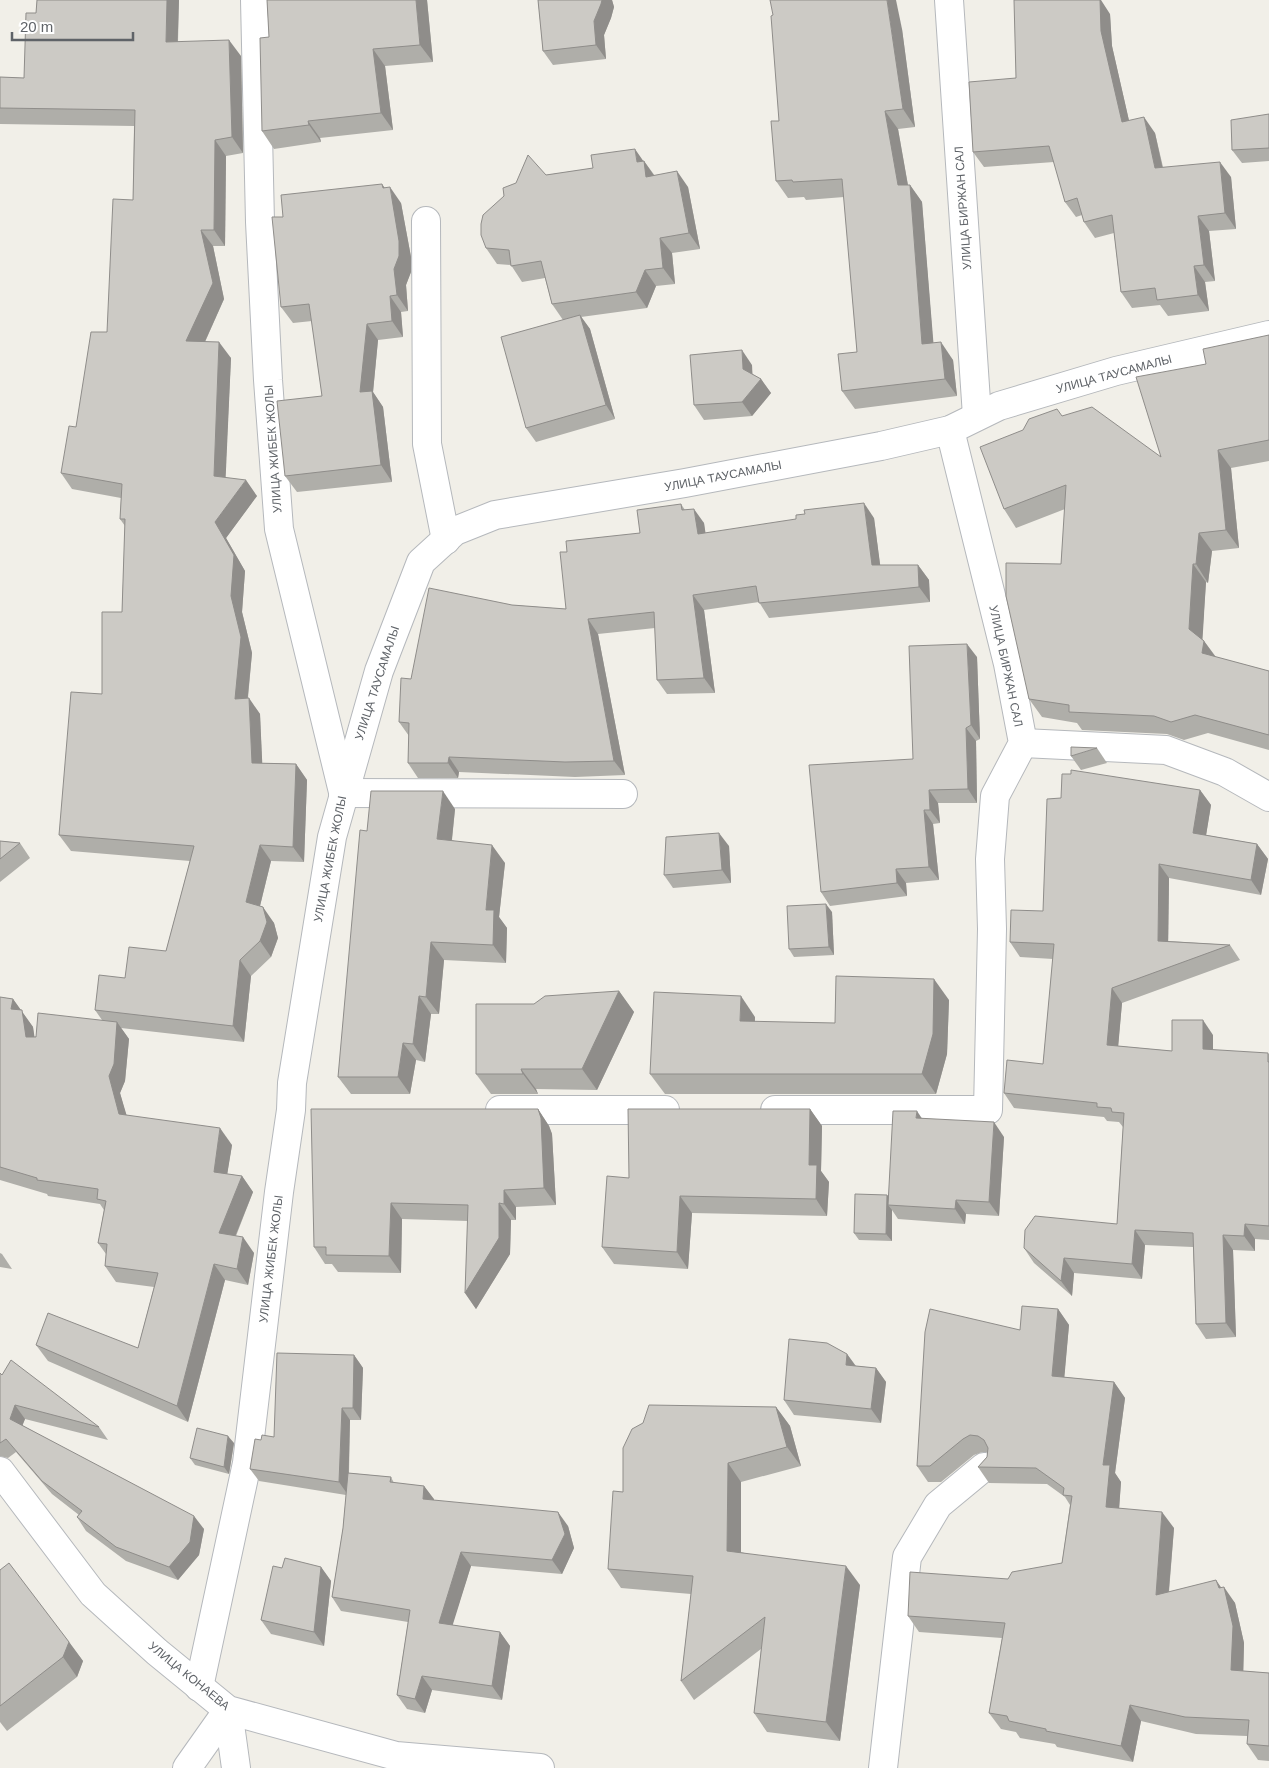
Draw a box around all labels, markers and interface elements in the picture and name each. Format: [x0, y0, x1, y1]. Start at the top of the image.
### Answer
scale bar [12, 10, 134, 42]
text: 20 m [20, 18, 53, 35]
street label: УЛИЦА БИРЖАН САЛ [952, 146, 974, 270]
street label: УЛИЦА ТАУСАМАЛЫ [1055, 352, 1173, 396]
street label: УЛИЦА ЖИБЕК ЖОЛЫ [262, 384, 284, 514]
street label: УЛИЦА ТАУСАМАЛЫ [663, 458, 783, 494]
street label: УЛИЦА БИРЖАН САЛ [986, 604, 1026, 728]
street label: УЛИЦА ТАУСАМАЛЫ [352, 624, 402, 742]
street label: УЛИЦА ЖИБЕК ЖОЛЫ [311, 795, 349, 923]
street label: УЛИЦА ЖИБЕК ЖОЛЫ [256, 1194, 286, 1324]
street label: УЛИЦА КОНАЕВА [146, 1639, 232, 1713]

